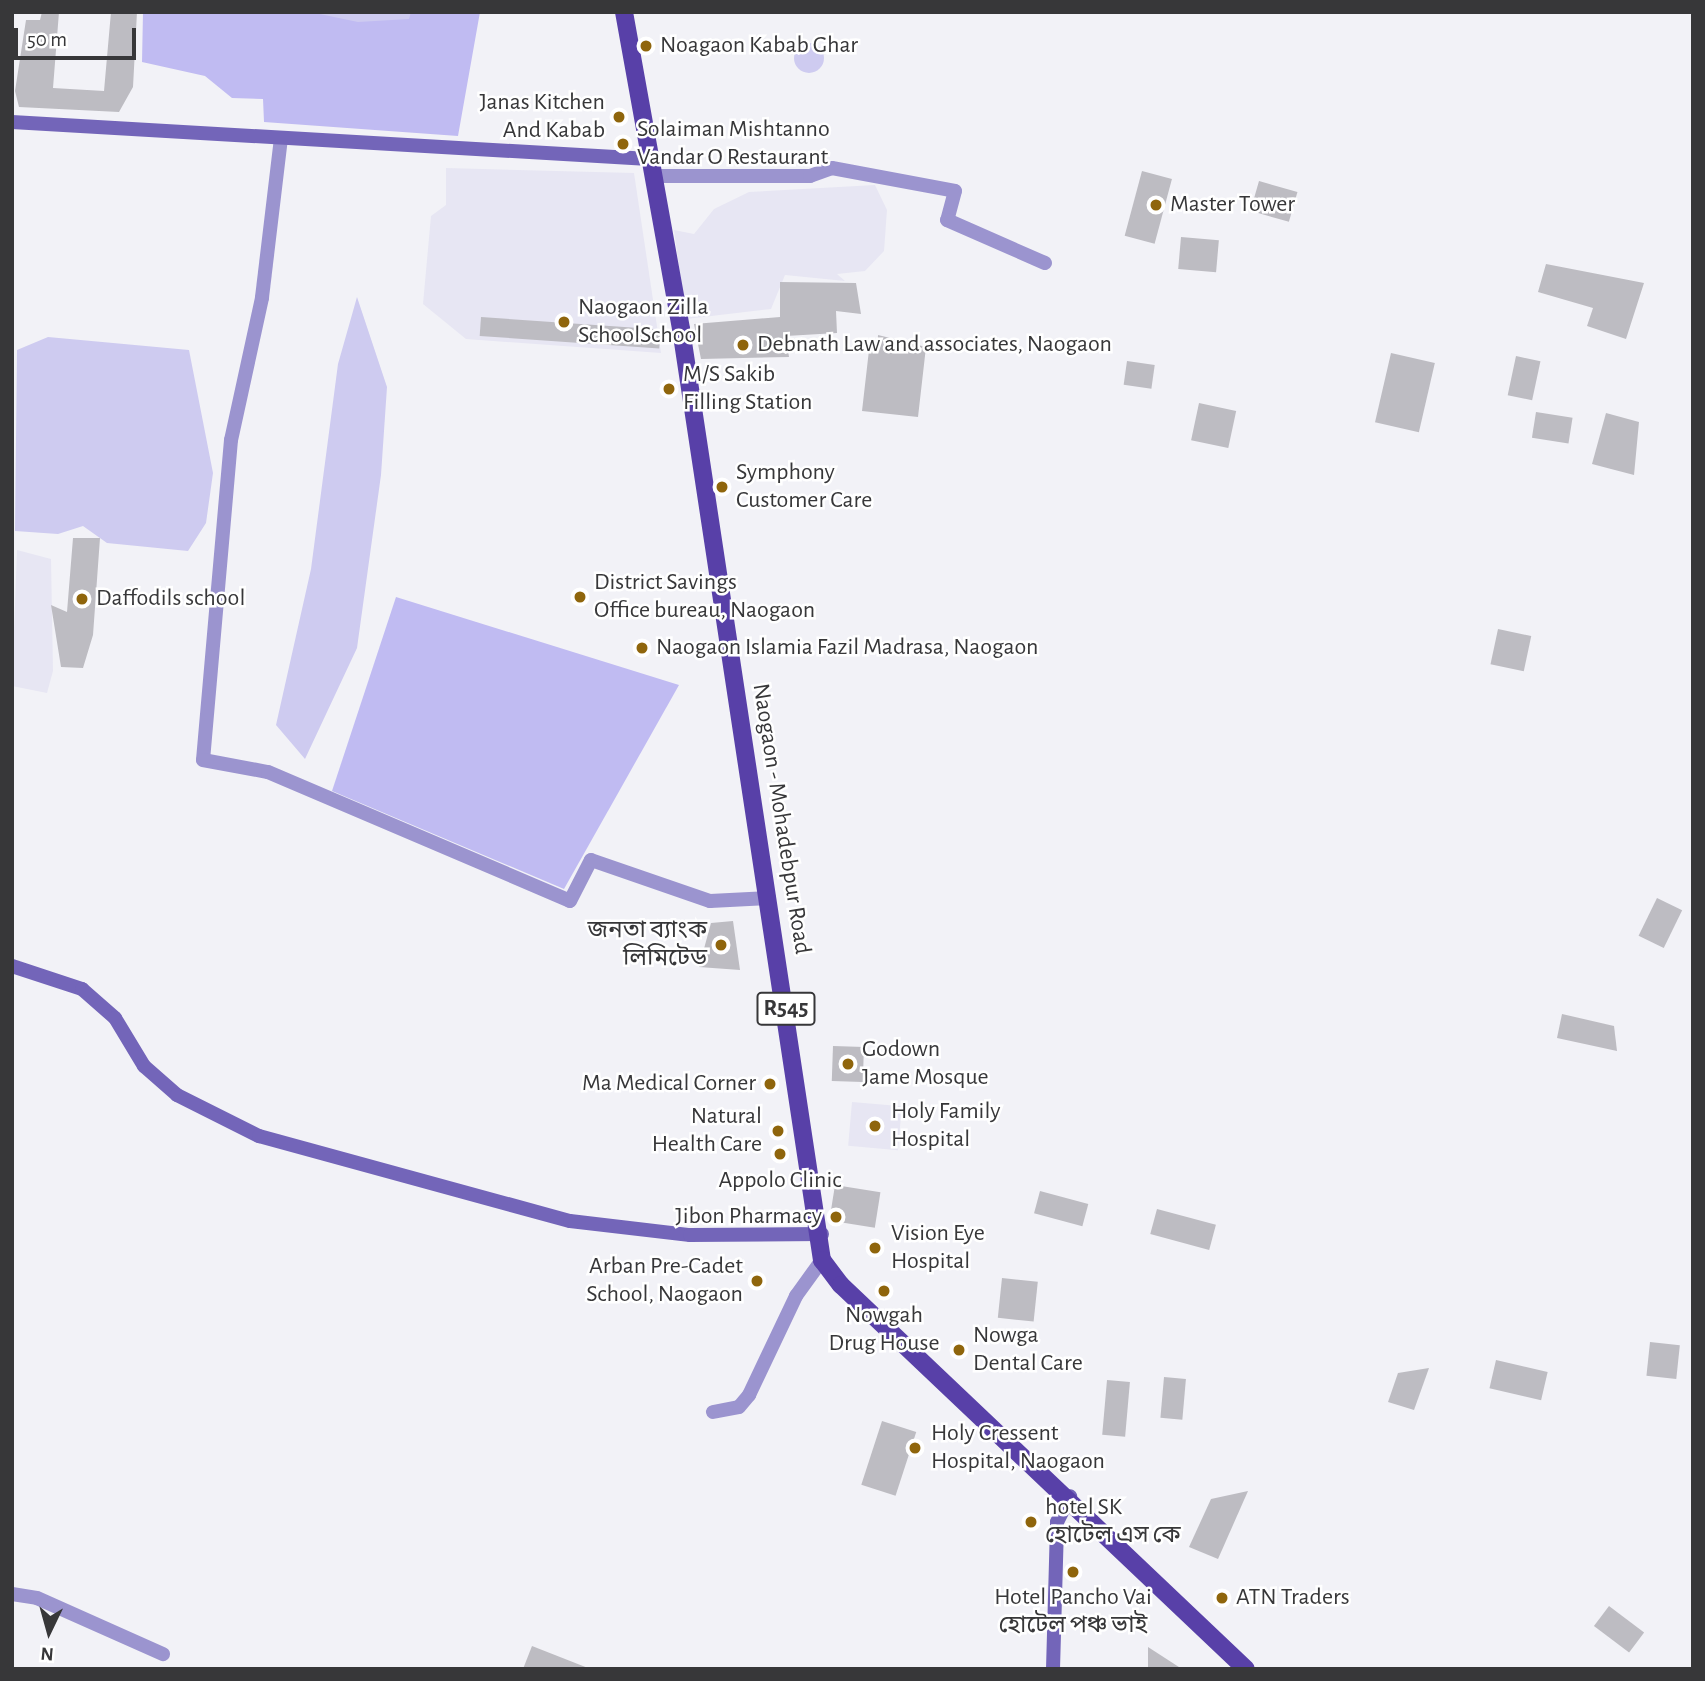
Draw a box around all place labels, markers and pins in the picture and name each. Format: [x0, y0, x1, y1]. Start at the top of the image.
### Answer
place label: Noagaon Kabab Ghar [660, 32, 858, 60]
marker: Noagaon Kabab Ghar [638, 38, 654, 54]
place label: Janas Kitchen And Kabab [479, 89, 605, 145]
marker: Janas Kitchen And Kabab [611, 109, 627, 125]
place label: Solaiman Mishtanno Vandar O Restaurant [637, 116, 830, 172]
marker: Solaiman Mishtanno Vandar O Restaurant [615, 136, 631, 152]
place label: Master Tower [1170, 191, 1295, 219]
marker: Master Tower [1148, 197, 1164, 213]
place label: Naogaon Zilla SchoolSchool [578, 294, 709, 350]
marker: Naogaon Zilla SchoolSchool [556, 314, 572, 330]
place label: Debnath Law and associates, Naogaon [757, 331, 1112, 359]
marker: Debnath Law and associates, Naogaon [735, 337, 751, 353]
place label: M/S Sakib Filling Station [683, 361, 812, 417]
marker: M/S Sakib Filling Station [661, 381, 677, 397]
place label: Symphony Customer Care [736, 459, 872, 515]
marker: Symphony Customer Care [714, 479, 730, 495]
place label: District Savings Office bureau, Naogaon [594, 569, 815, 625]
place label: Daffodils school [96, 585, 245, 613]
marker: District Savings Office bureau, Naogaon [572, 589, 588, 605]
marker: Daffodils school [74, 591, 90, 607]
place label: Naogaon Islamia Fazil Madrasa, Naogaon [656, 634, 1038, 662]
marker: Naogaon Islamia Fazil Madrasa, Naogaon [634, 640, 650, 656]
place label: জনতা ব্যাংক লিমিটেড [588, 917, 707, 973]
marker: জনতা ব্যাংক লিমিটেড [713, 937, 729, 953]
place label: Godown Jame Mosque [862, 1036, 989, 1092]
marker: Godown Jame Mosque [840, 1056, 856, 1072]
place label: Ma Medical Corner [582, 1070, 756, 1098]
marker: Ma Medical Corner [762, 1076, 778, 1092]
place label: Holy Family Hospital [891, 1098, 1001, 1154]
place label: Natural Health Care [652, 1103, 762, 1159]
marker: Holy Family Hospital [865, 1116, 885, 1136]
marker: Natural Health Care [768, 1121, 788, 1141]
marker: Appolo Clinic [770, 1144, 790, 1164]
place label: Appolo Clinic [719, 1167, 841, 1195]
place label: Jibon Pharmacy [675, 1203, 822, 1231]
marker: Jibon Pharmacy [828, 1209, 844, 1225]
place label: Vision Eye Hospital [891, 1220, 985, 1276]
marker: Vision Eye Hospital [865, 1238, 885, 1258]
place label: Arban Pre-Cadet School, Naogaon [586, 1253, 743, 1309]
marker: Arban Pre-Cadet School, Naogaon [749, 1273, 765, 1289]
marker: Nowgah Drug House [876, 1283, 892, 1299]
place label: Nowgah Drug House [828, 1302, 940, 1358]
place label: Nowga Dental Care [973, 1322, 1083, 1378]
marker: Nowga Dental Care [951, 1342, 967, 1358]
place label: Holy Cressent Hospital, Naogaon [931, 1420, 1105, 1476]
marker: Holy Cressent Hospital, Naogaon [905, 1438, 925, 1458]
place label: hotel SK হোটেল এস কে [1045, 1494, 1181, 1550]
marker: hotel SK হোটেল এস কে [1023, 1514, 1039, 1530]
marker: Hotel Pancho Vai হোটেল পঞ্চ ভাই [1065, 1564, 1081, 1580]
place label: Hotel Pancho Vai হোটেল পঞ্চ ভাই [994, 1584, 1152, 1640]
place label: ATN Traders [1236, 1584, 1350, 1612]
marker: ATN Traders [1214, 1590, 1230, 1606]

